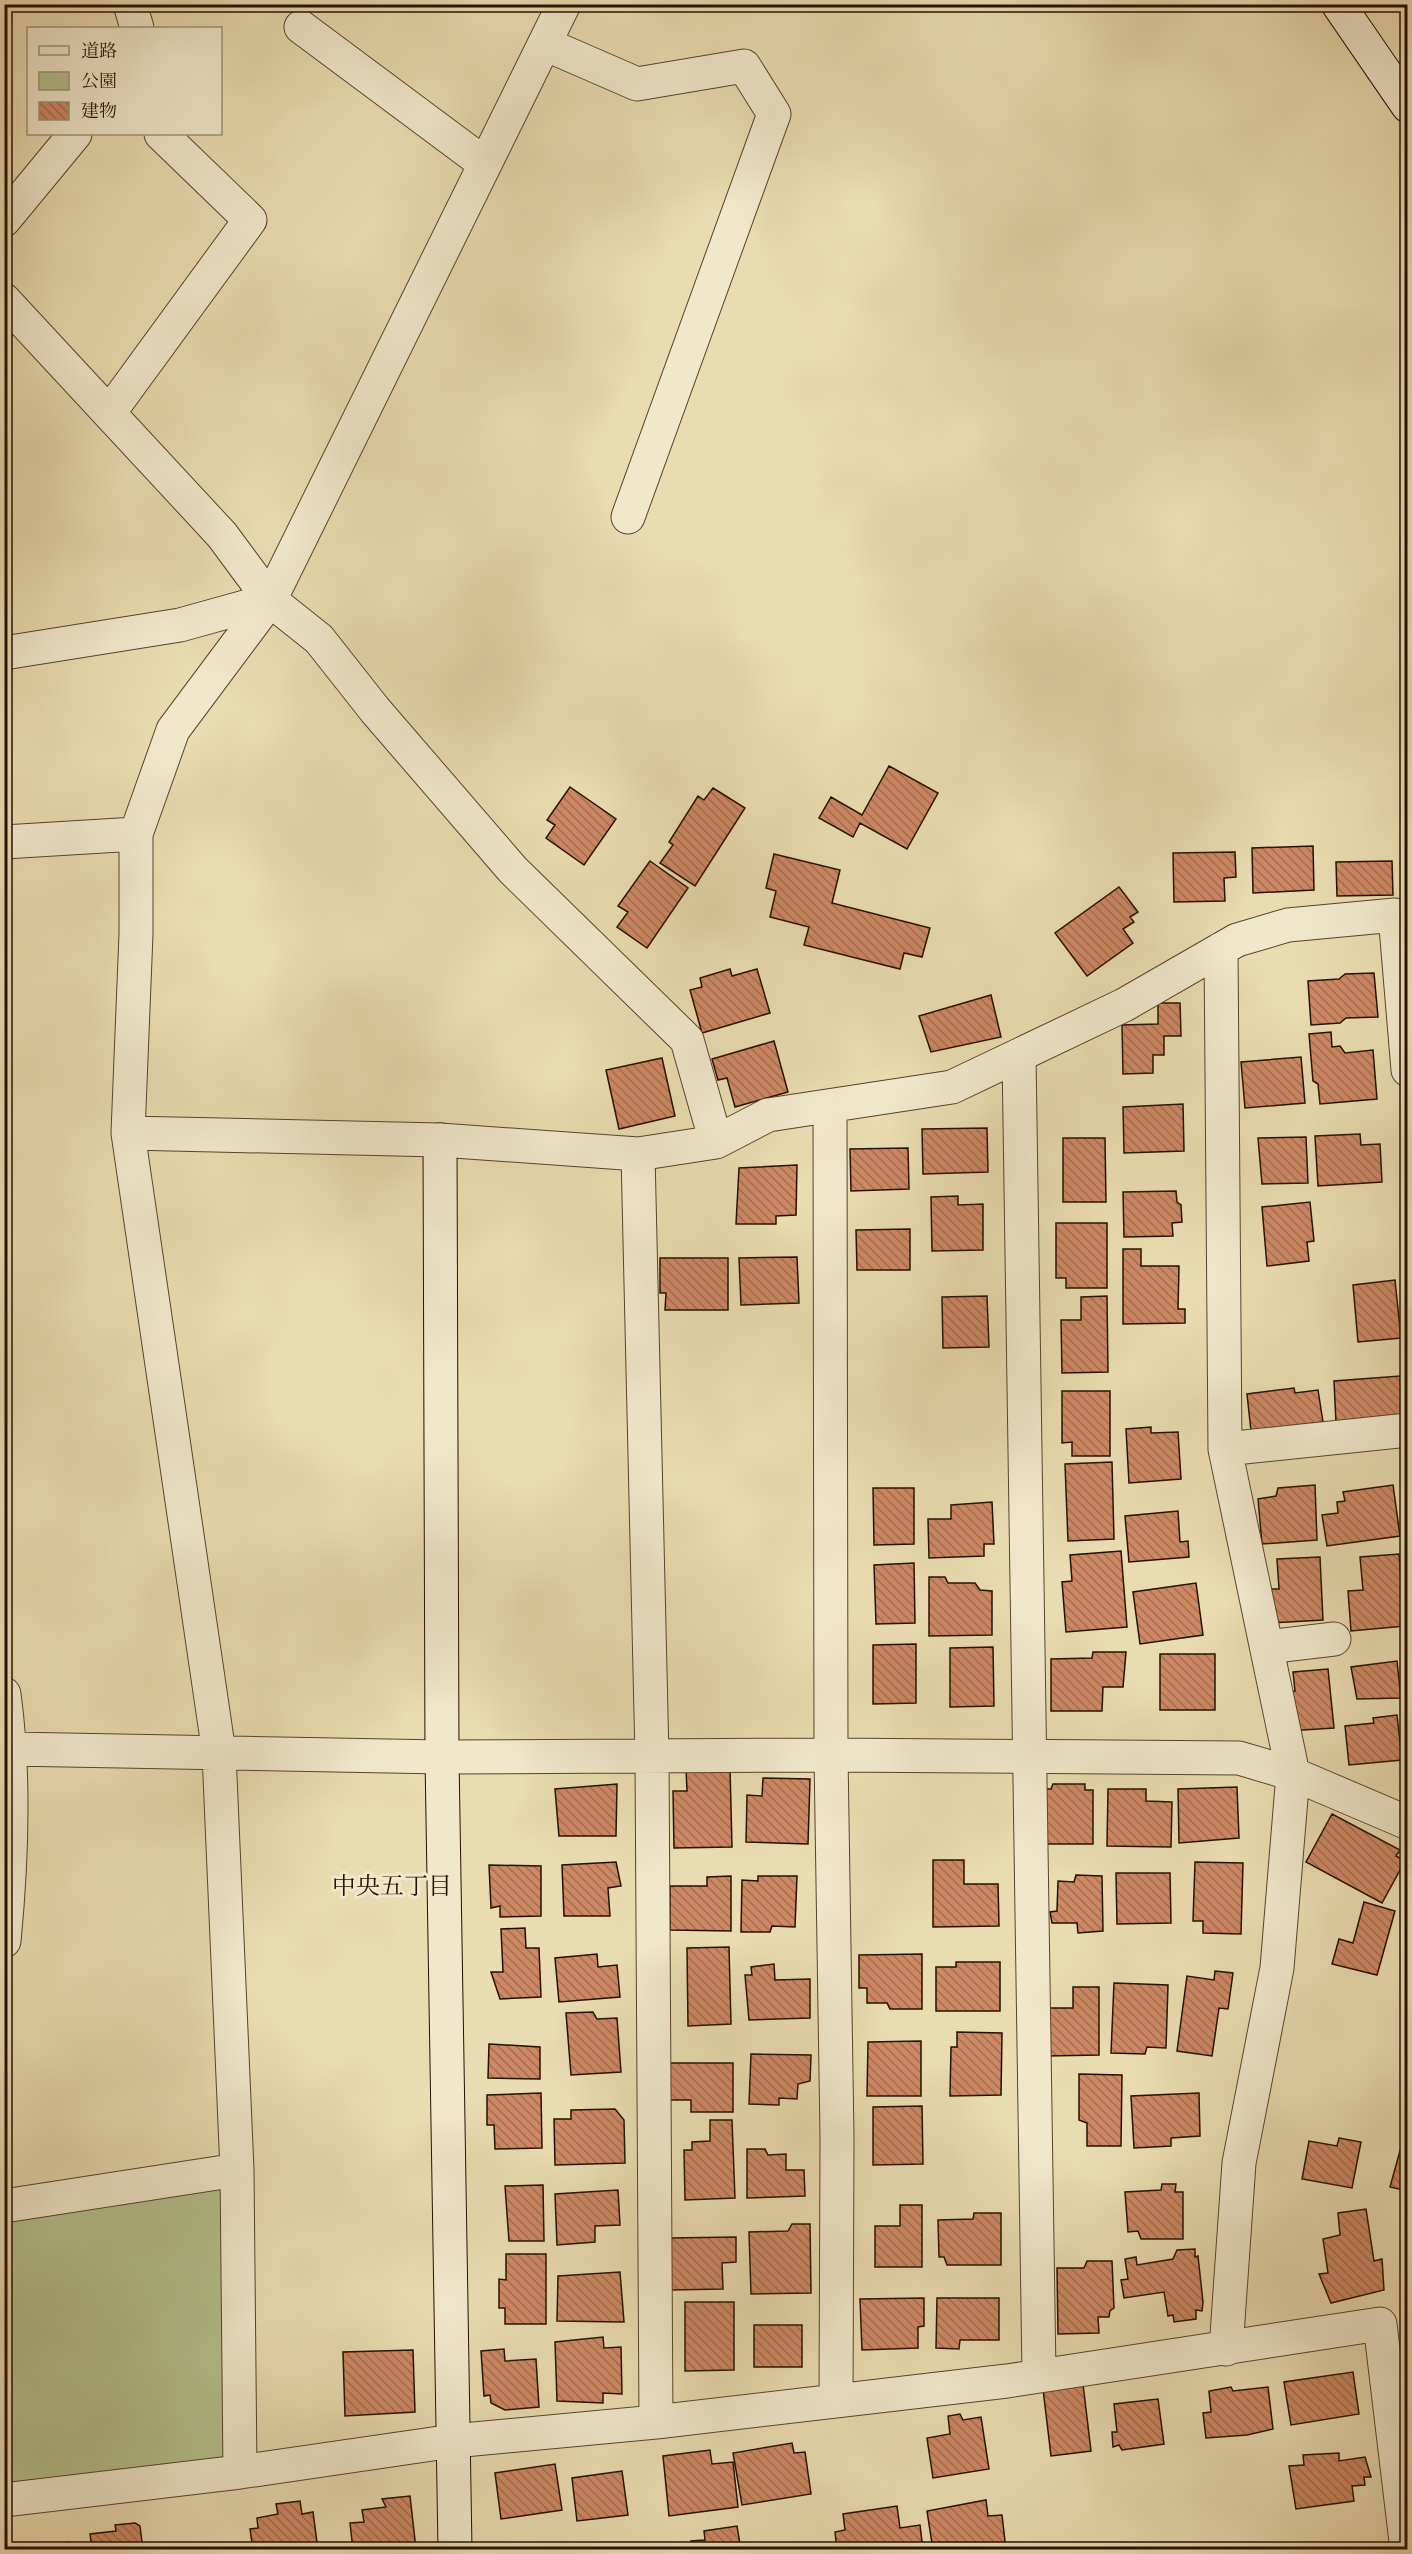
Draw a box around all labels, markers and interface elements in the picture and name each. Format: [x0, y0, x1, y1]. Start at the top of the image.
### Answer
legend [27, 27, 222, 135]
text: 道路 [81, 40, 117, 66]
text: 公園 [81, 70, 117, 96]
text: 建物 [81, 100, 117, 126]
district label: 中央五丁目 [332, 1871, 452, 1905]

